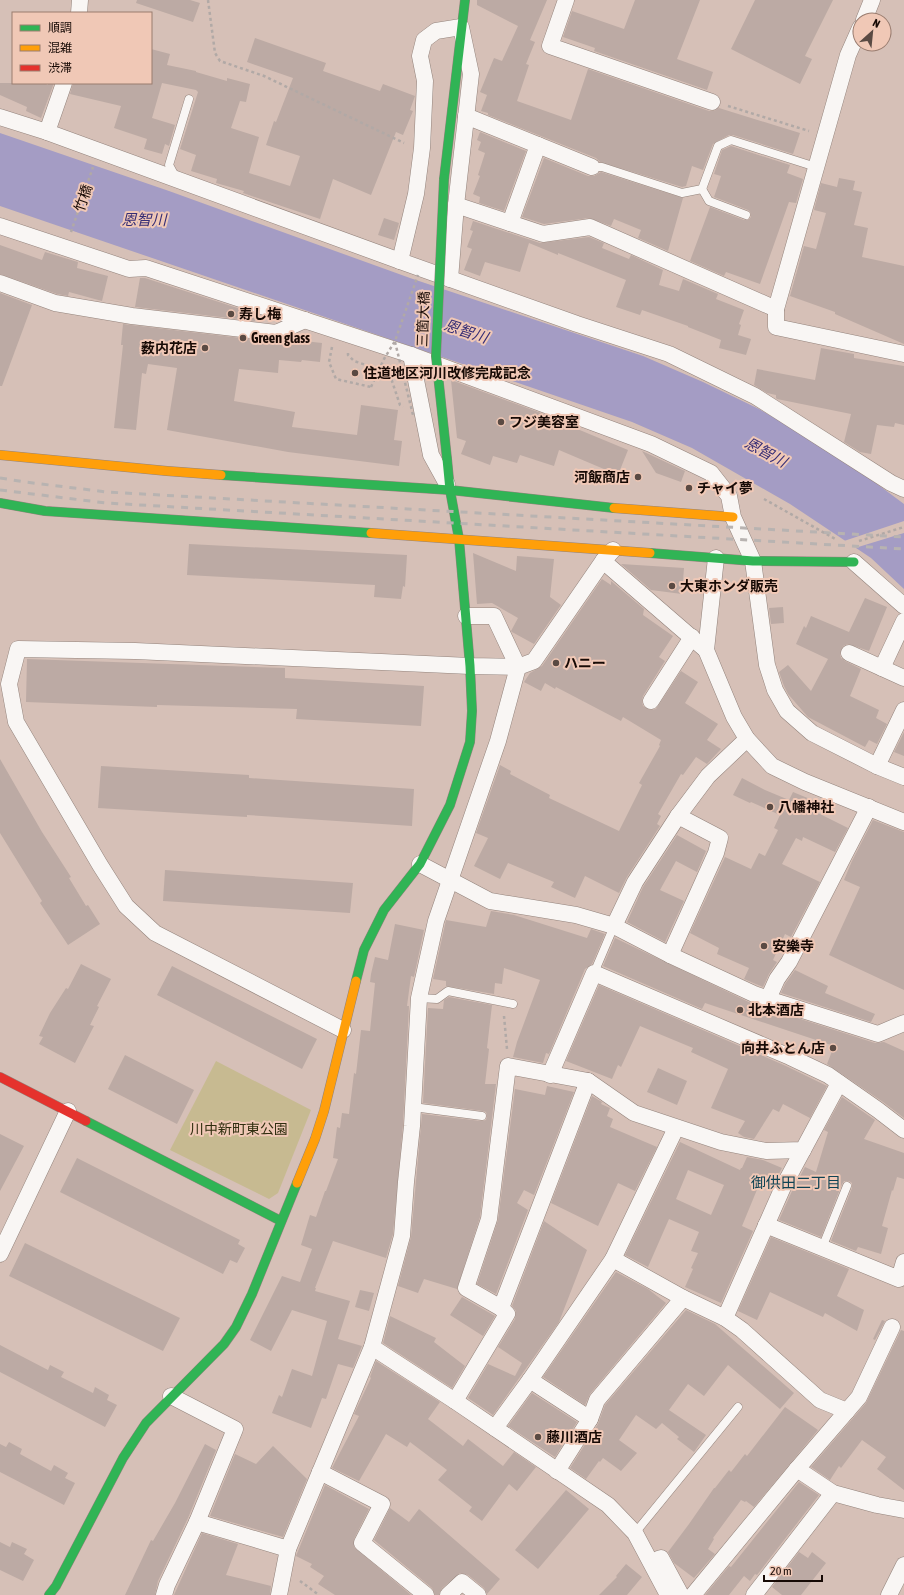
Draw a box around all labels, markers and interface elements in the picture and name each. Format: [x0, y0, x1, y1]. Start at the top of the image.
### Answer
legend [12, 12, 152, 84]
north arrow [852, 12, 892, 52]
text: N [871, 16, 882, 30]
text: 順調 [48, 21, 72, 35]
text: 混雑 [48, 41, 72, 55]
text: 渋滞 [48, 61, 72, 75]
street label: 竹橋 [71, 182, 95, 214]
water label: 恩智川 [121, 211, 168, 228]
street label: 三箇大橋 [414, 291, 432, 347]
place label: 寿し梅 [239, 306, 281, 322]
marker: 寿し梅 [226, 309, 236, 319]
water label: 恩智川 [442, 316, 492, 347]
place label: Green glass [251, 330, 310, 346]
marker: Green glass [238, 333, 248, 343]
place label: 薮内花店 [141, 340, 197, 356]
marker: 薮内花店 [200, 343, 210, 353]
place label: 住道地区河川改修完成記念 [363, 365, 531, 381]
marker: 住道地区河川改修完成記念 [350, 368, 360, 378]
place label: フジ美容室 [509, 414, 579, 430]
marker: フジ美容室 [496, 417, 506, 427]
water label: 恩智川 [742, 434, 792, 471]
place label: 河飯商店 [574, 469, 630, 485]
marker: 河飯商店 [633, 472, 643, 482]
place label: チャイ夢 [697, 480, 753, 496]
marker: チャイ夢 [684, 483, 694, 493]
place label: 大東ホンダ販売 [680, 578, 778, 594]
marker: 大東ホンダ販売 [667, 581, 677, 591]
place label: ハニー [564, 655, 606, 671]
marker: ハニー [551, 658, 561, 668]
place label: 八幡神社 [778, 799, 834, 815]
marker: 八幡神社 [765, 802, 775, 812]
place label: 安樂寺 [772, 938, 814, 954]
marker: 安樂寺 [759, 941, 769, 951]
place label: 北本酒店 [748, 1002, 804, 1018]
marker: 北本酒店 [735, 1005, 745, 1015]
place label: 向井ふとん店 [741, 1040, 825, 1056]
marker: 向井ふとん店 [828, 1043, 838, 1053]
park label: 川中新町東公園 [190, 1121, 288, 1137]
district label: 御供田二丁目 [751, 1174, 841, 1191]
place label: 藤川酒店 [546, 1429, 602, 1445]
marker: 藤川酒店 [533, 1432, 543, 1442]
scale bar [764, 1557, 822, 1583]
text: 20 m [770, 1564, 792, 1578]

